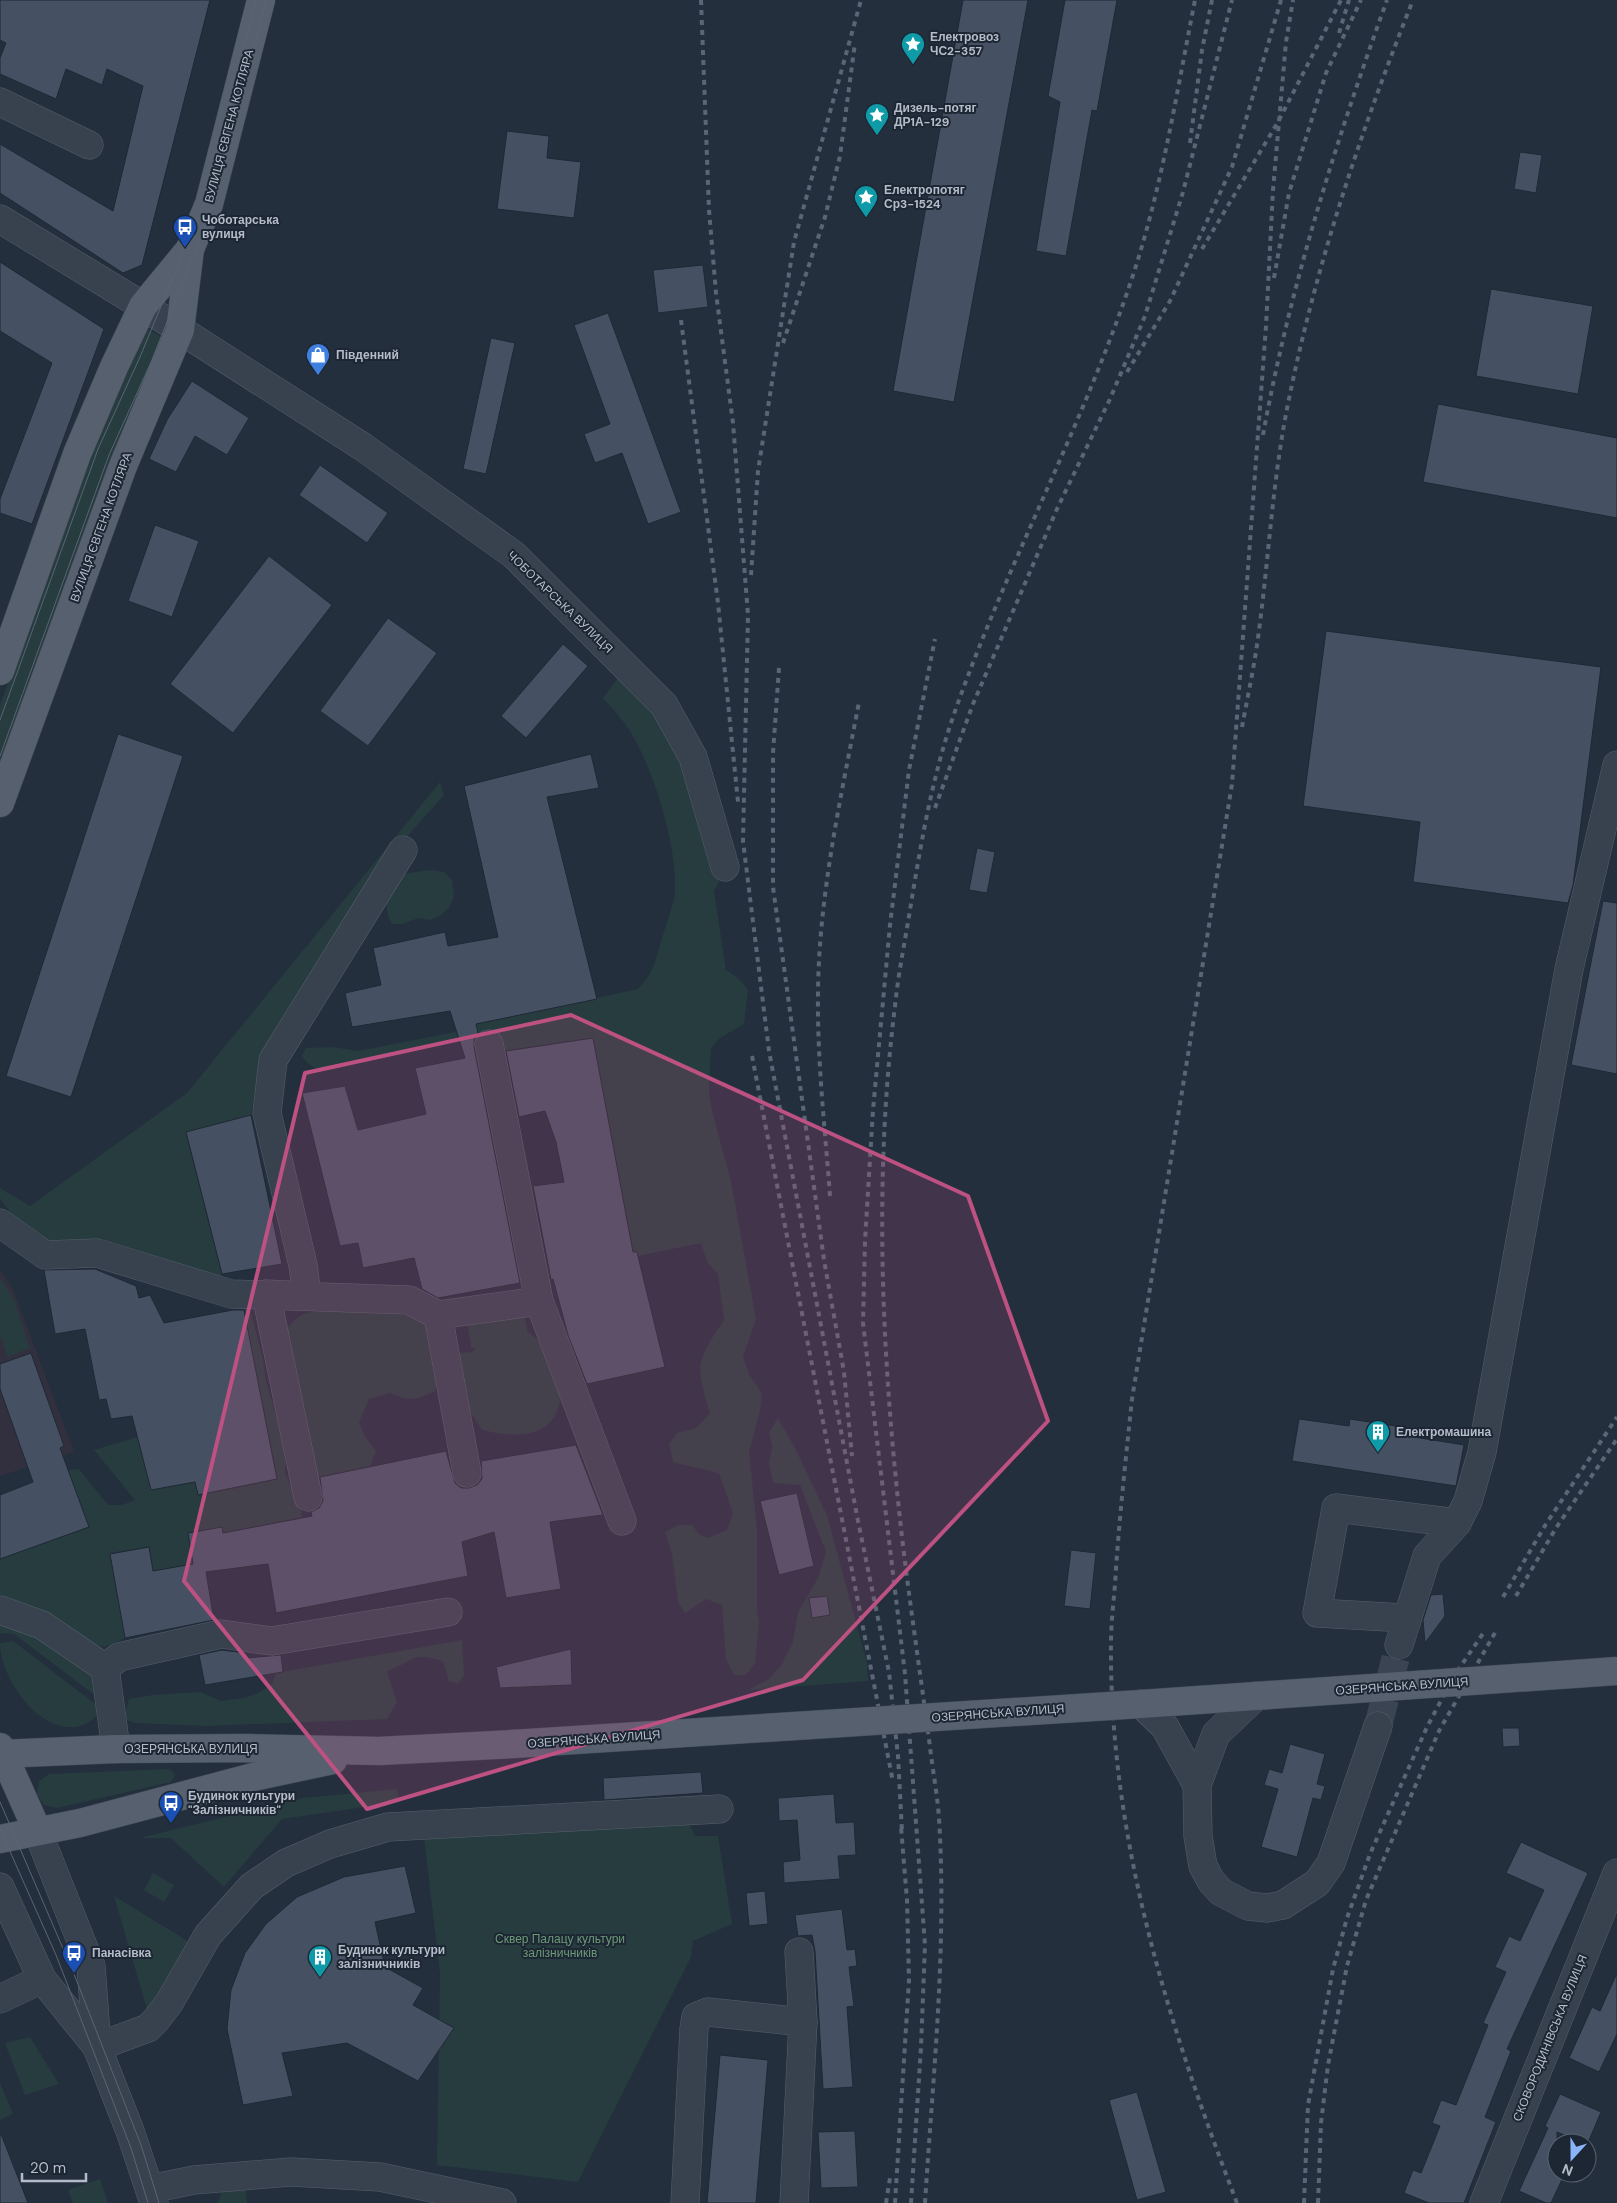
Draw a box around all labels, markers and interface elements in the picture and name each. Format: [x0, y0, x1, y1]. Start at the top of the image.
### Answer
place label: Електровоз ЧС2-357 [930, 29, 999, 59]
place icon: Електровоз ЧС2-357 [900, 31, 926, 65]
street label: ВУЛИЦЯ ЄВГЕНА КОТЛЯРА [201, 48, 257, 204]
place label: Дизель-потяг ДР1А-129 [894, 100, 976, 130]
place icon: Дизель-потяг ДР1А-129 [864, 102, 890, 136]
place label: Електропотяг Ср3-1524 [884, 182, 965, 212]
place icon: Електропотяг Ср3-1524 [853, 184, 879, 218]
place label: Чоботарська вулиця [202, 212, 279, 242]
bus stop icon: Чоботарська вулиця [172, 214, 198, 248]
shop icon: Південний [305, 342, 331, 376]
place label: Південний [336, 347, 399, 363]
street label: ВУЛИЦЯ ЄВГЕНА КОТЛЯРА [66, 450, 136, 604]
street label: ЧОБОТАРСЬКА ВУЛИЦЯ [504, 547, 616, 657]
building icon: Електромашина [1365, 1419, 1391, 1453]
place label: Електромашина [1396, 1424, 1492, 1440]
street label: ОЗЕРЯНСЬКА ВУЛИЦЯ [1335, 1673, 1469, 1699]
street label: ОЗЕРЯНСЬКА ВУЛИЦЯ [931, 1700, 1065, 1726]
street label: ОЗЕРЯНСЬКА ВУЛИЦЯ [527, 1726, 661, 1752]
street label: ОЗЕРЯНСЬКА ВУЛИЦЯ [124, 1741, 258, 1757]
place label: Будинок культури "Залізничників" [188, 1788, 295, 1818]
bus stop icon: Будинок культури "Залізничників" [158, 1790, 184, 1824]
park label: Сквер Палацу культури залізничників [495, 1931, 625, 1961]
bus stop icon: Панасівка [61, 1940, 87, 1974]
place label: Будинок культури залізничників [338, 1942, 445, 1972]
building icon: Будинок культури залізничників [307, 1944, 333, 1978]
place label: Панасівка [92, 1945, 152, 1961]
street label: СКОВОРОДИНІВСЬКА ВУЛИЦЯ [1509, 1952, 1591, 2124]
north arrow [1547, 2133, 1597, 2183]
scale bar [22, 2150, 86, 2182]
text: 20 m [30, 2158, 66, 2178]
text: N [1559, 2160, 1575, 2180]

